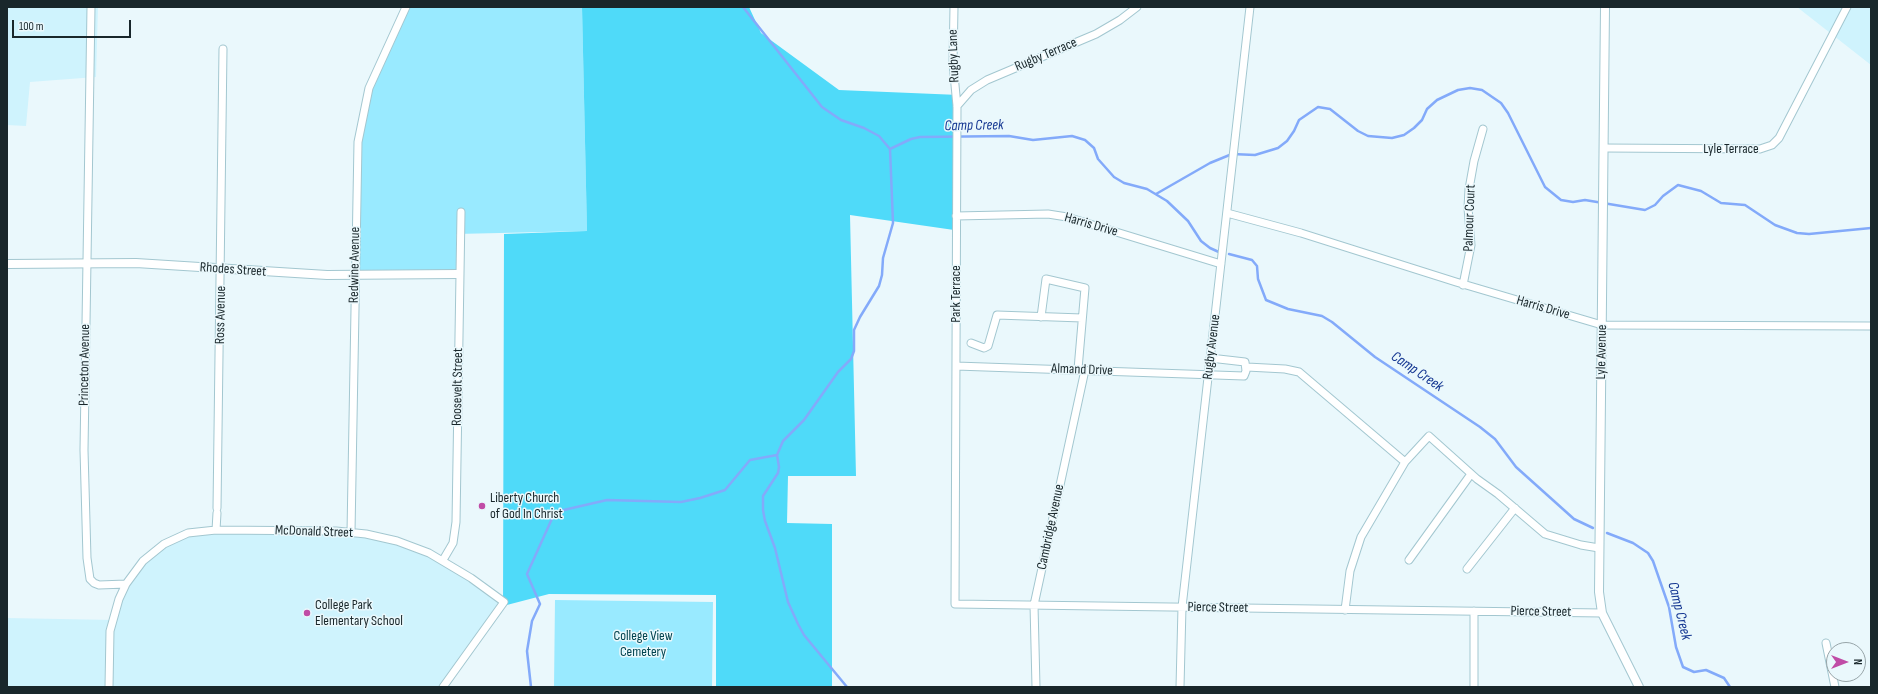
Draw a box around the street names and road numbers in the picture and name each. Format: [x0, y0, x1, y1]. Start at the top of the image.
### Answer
street label: Rugby Lane [945, 29, 963, 83]
street label: Rugby Terrace [1012, 34, 1080, 76]
street label: Lyle Terrace [1703, 141, 1759, 157]
street label: Palmour Court [1460, 184, 1480, 252]
street label: Harris Drive [1062, 209, 1120, 241]
street label: Redwine Avenue [346, 227, 364, 303]
street label: Rhodes Street [199, 259, 267, 281]
street label: Park Terrace [948, 265, 964, 323]
street label: Ross Avenue [212, 286, 230, 344]
street label: Harris Drive [1514, 292, 1572, 324]
street label: Rugby Avenue [1200, 313, 1224, 381]
street label: Princeton Avenue [76, 324, 94, 406]
street label: Lyle Avenue [1593, 324, 1611, 380]
street label: Roosevelt Street [449, 348, 467, 426]
street label: Almand Drive [1051, 361, 1113, 379]
street label: Cambridge Avenue [1034, 483, 1068, 571]
street label: McDonald Street [275, 522, 353, 542]
street label: Pierce Street [1187, 599, 1249, 617]
street label: Pierce Street [1510, 603, 1572, 621]

